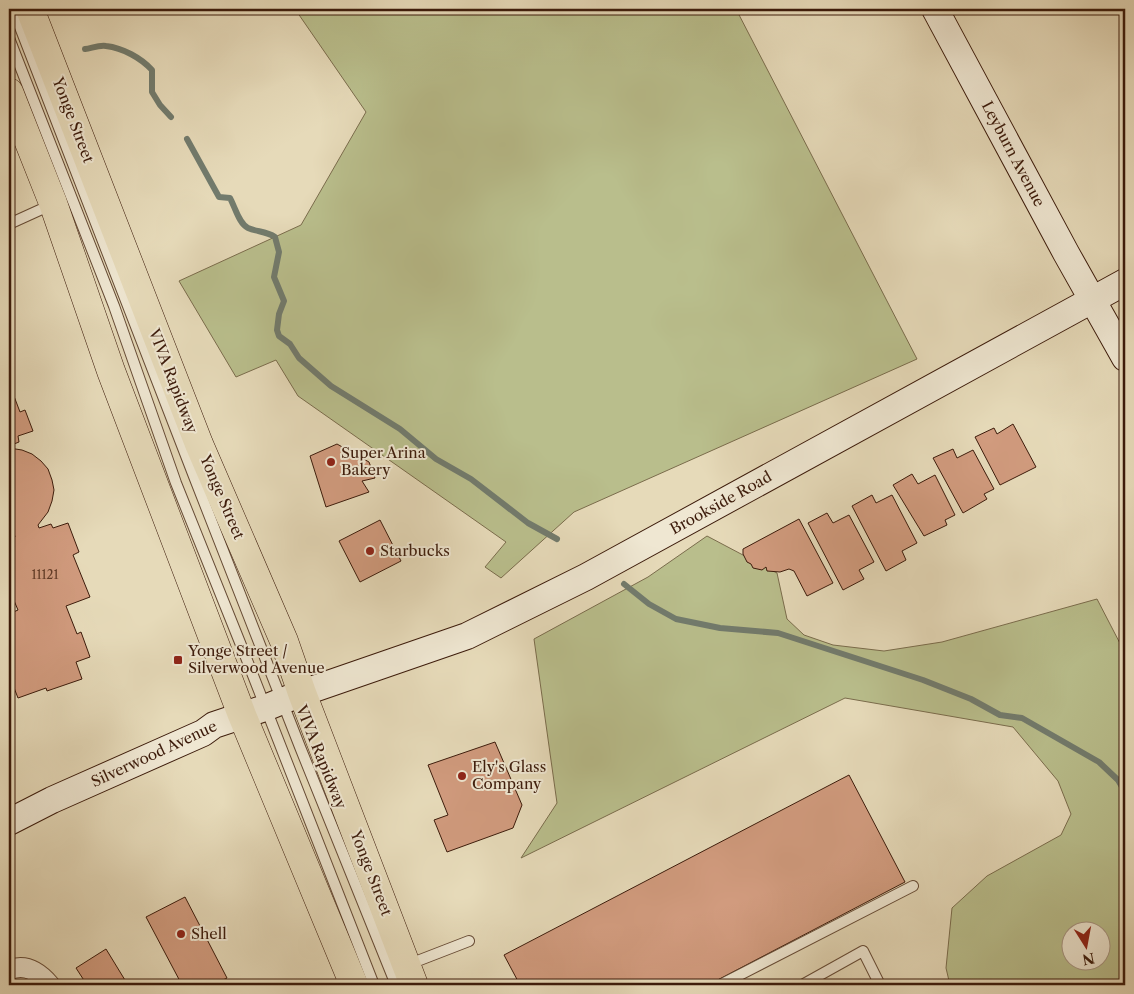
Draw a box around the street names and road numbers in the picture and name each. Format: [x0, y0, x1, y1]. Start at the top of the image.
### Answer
street label: Yonge Street [48, 73, 99, 166]
street label: Leyburn Avenue [978, 98, 1049, 210]
street label: VIVA Rapidway [144, 325, 202, 436]
street label: Yonge Street [196, 451, 249, 543]
street label: Brookside Road [667, 467, 775, 538]
street label: VIVA Rapidway [292, 701, 351, 812]
street label: Silverwood Avenue [88, 716, 220, 791]
street label: Yonge Street [346, 826, 397, 919]

